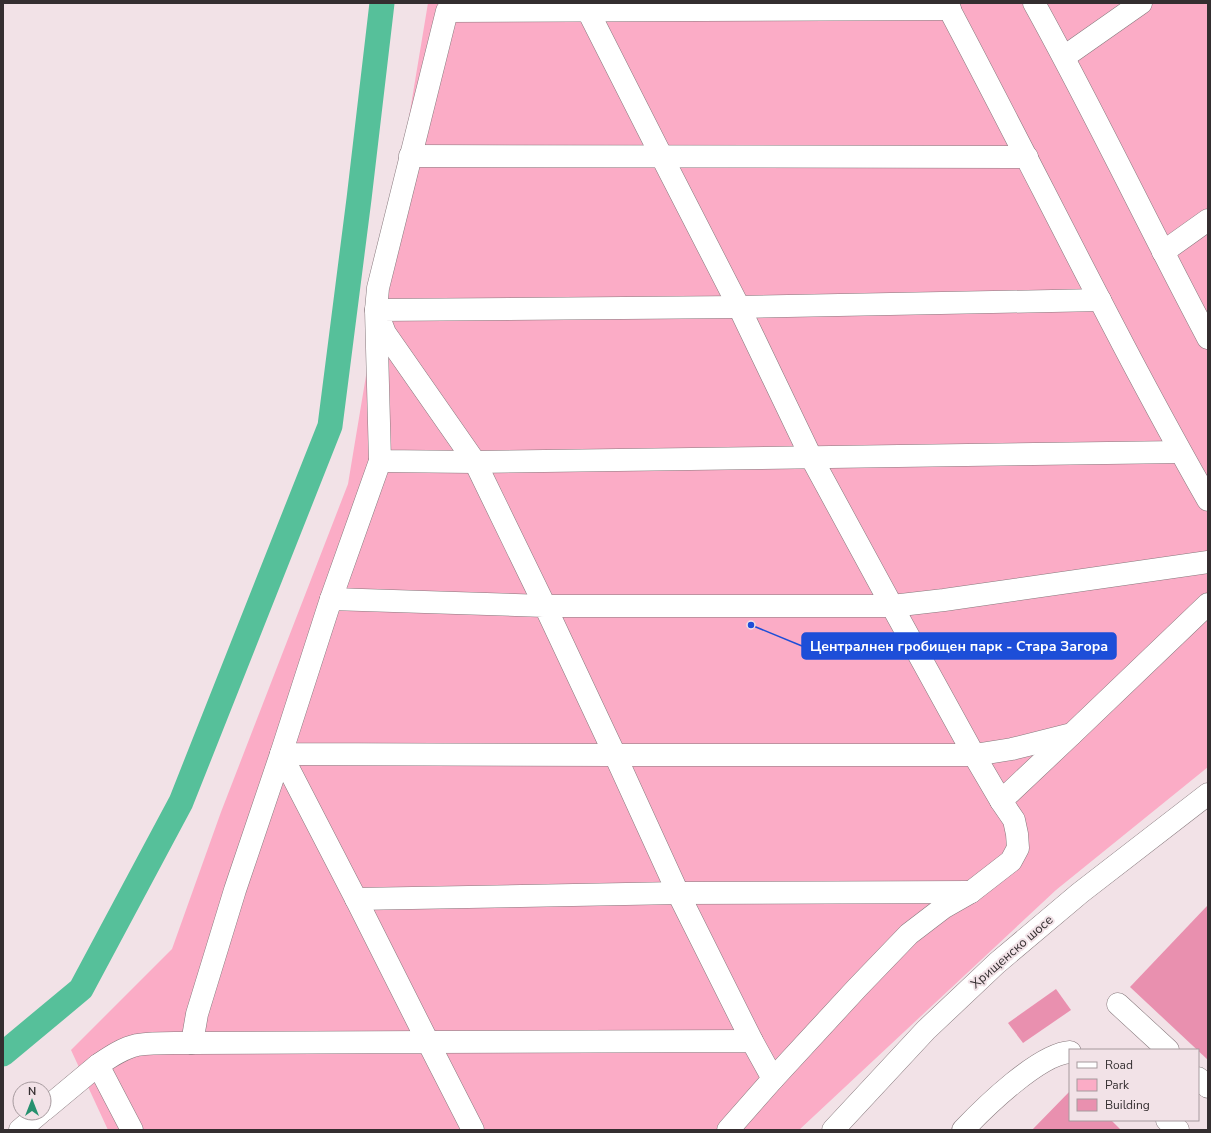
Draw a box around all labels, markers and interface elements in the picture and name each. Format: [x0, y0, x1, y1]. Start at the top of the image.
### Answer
callout: Централнен гробищен парк - Стара Загора [802, 633, 1116, 659]
text: Централнен гробищен парк - Стара Загора [810, 637, 1108, 656]
street label: Хрищенско шосе [967, 911, 1057, 993]
legend [1069, 1049, 1199, 1121]
text: Road [1105, 1057, 1133, 1073]
text: Park [1105, 1077, 1130, 1093]
north arrow [12, 1081, 52, 1121]
text: N [28, 1084, 36, 1099]
text: Building [1105, 1097, 1150, 1113]

